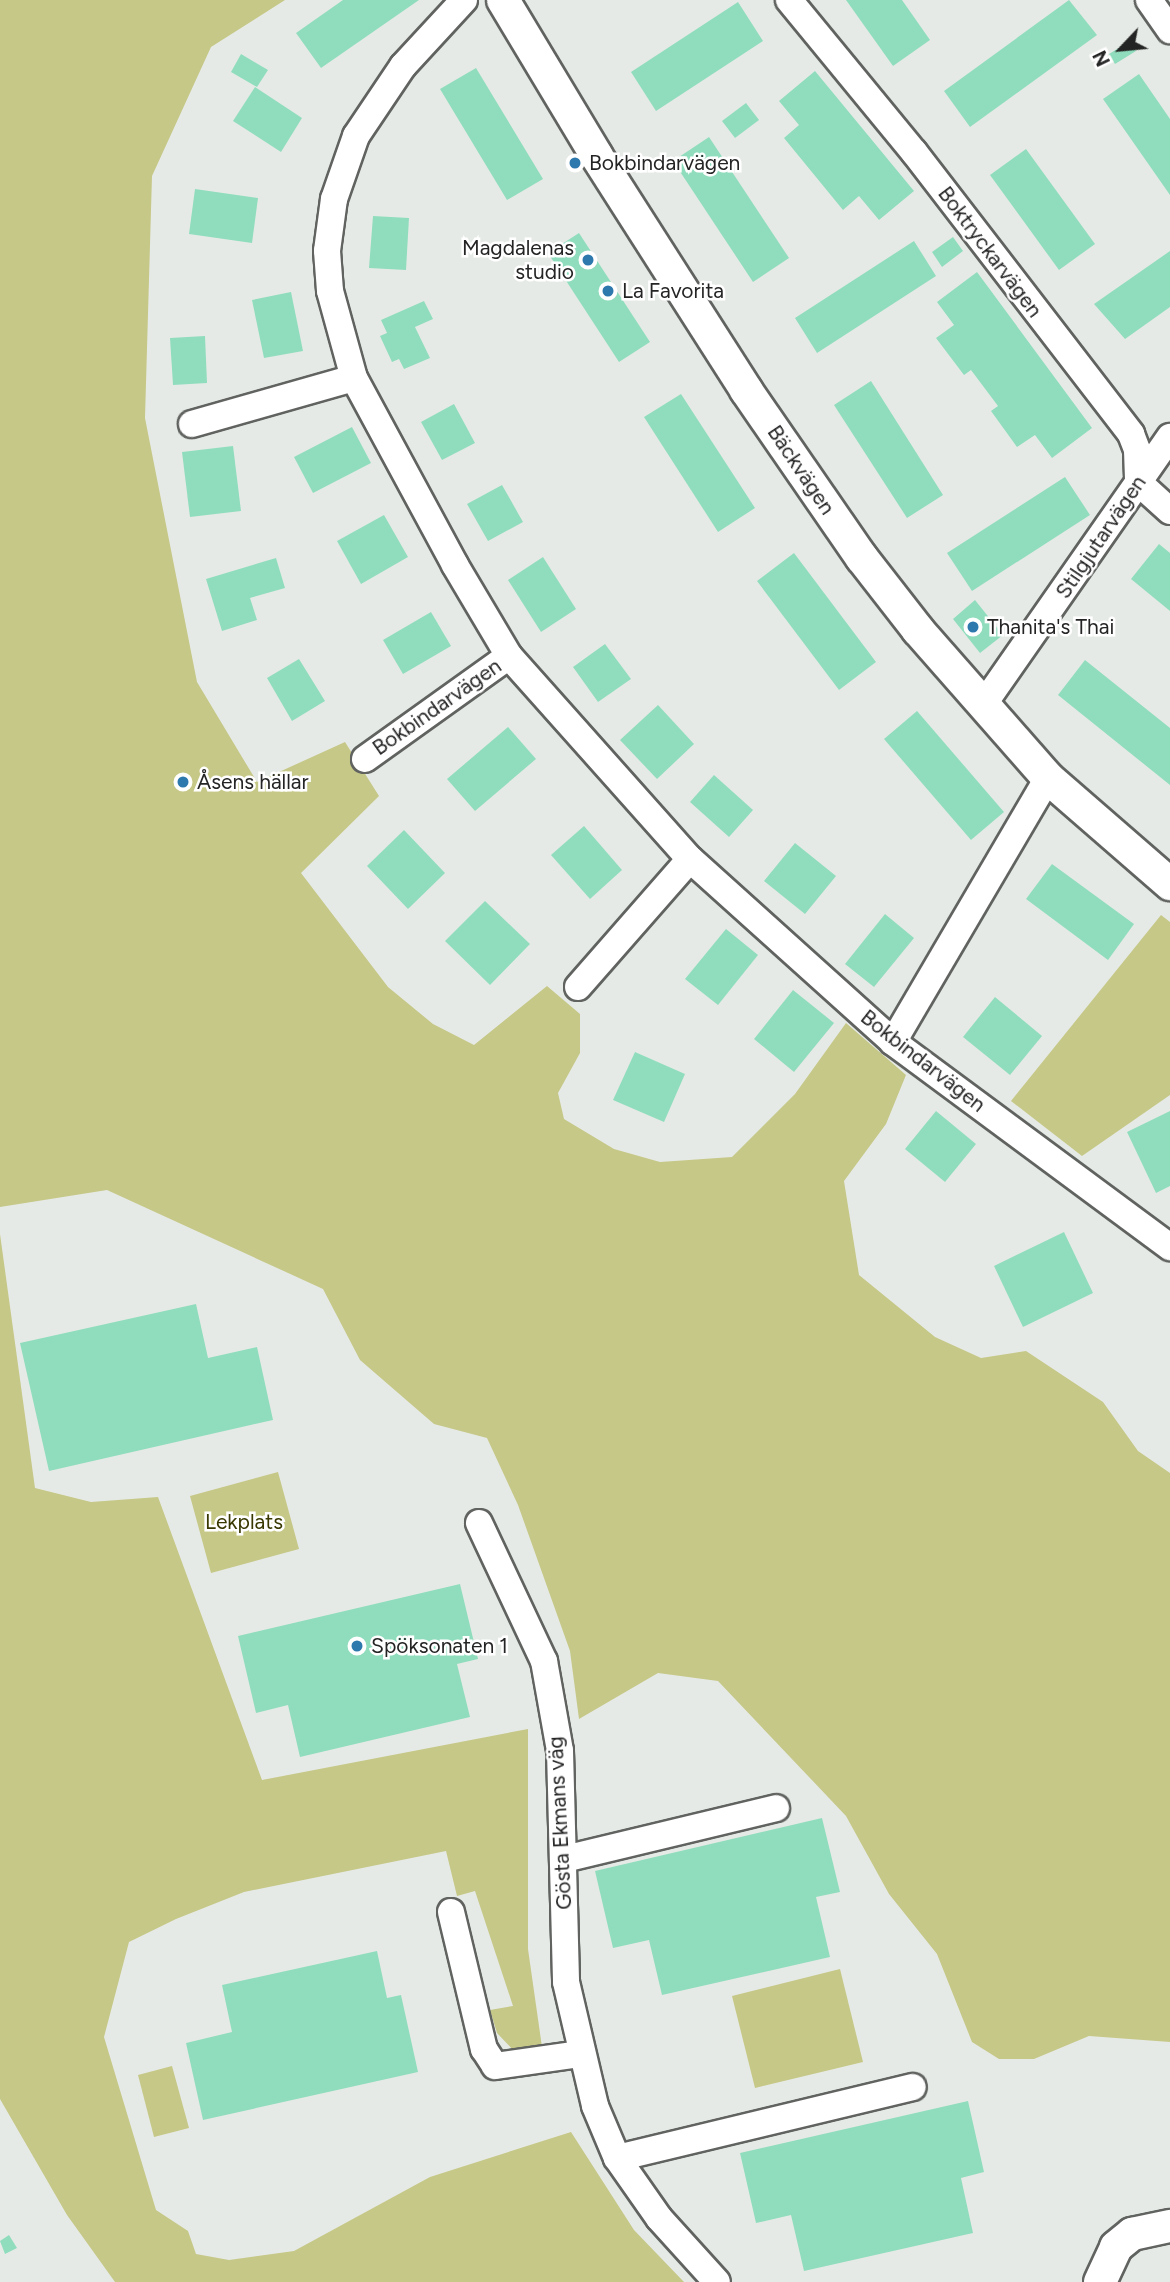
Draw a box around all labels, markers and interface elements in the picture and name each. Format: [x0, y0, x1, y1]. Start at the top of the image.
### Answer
north arrow [1086, 14, 1156, 84]
text: N [1088, 47, 1115, 70]
place label: Bokbindarvägen [589, 150, 740, 176]
marker: Bokbindarvägen [567, 155, 583, 171]
street label: Boktryckarvägen [933, 182, 1047, 322]
place label: Magdalenas studio [462, 235, 574, 285]
marker: Magdalenas studio [580, 252, 596, 268]
place label: La Favorita [622, 278, 724, 304]
marker: La Favorita [600, 283, 616, 299]
street label: Bäckvägen [762, 421, 840, 519]
street label: Stilgjutarvägen [1051, 471, 1151, 603]
place label: Thanita's Thai [987, 614, 1114, 640]
marker: Thanita's Thai [965, 619, 981, 635]
street label: Bokbindarvägen [368, 653, 506, 761]
place label: Åsens hällar [197, 769, 309, 795]
marker: Åsens hällar [175, 774, 191, 790]
street label: Bokbindarvägen [856, 1004, 990, 1118]
park label: Lekplats [205, 1509, 283, 1535]
place label: Spöksonaten 1 [371, 1633, 508, 1659]
marker: Spöksonaten 1 [349, 1638, 365, 1654]
street label: Gösta Ekmans väg [543, 1736, 577, 1910]

